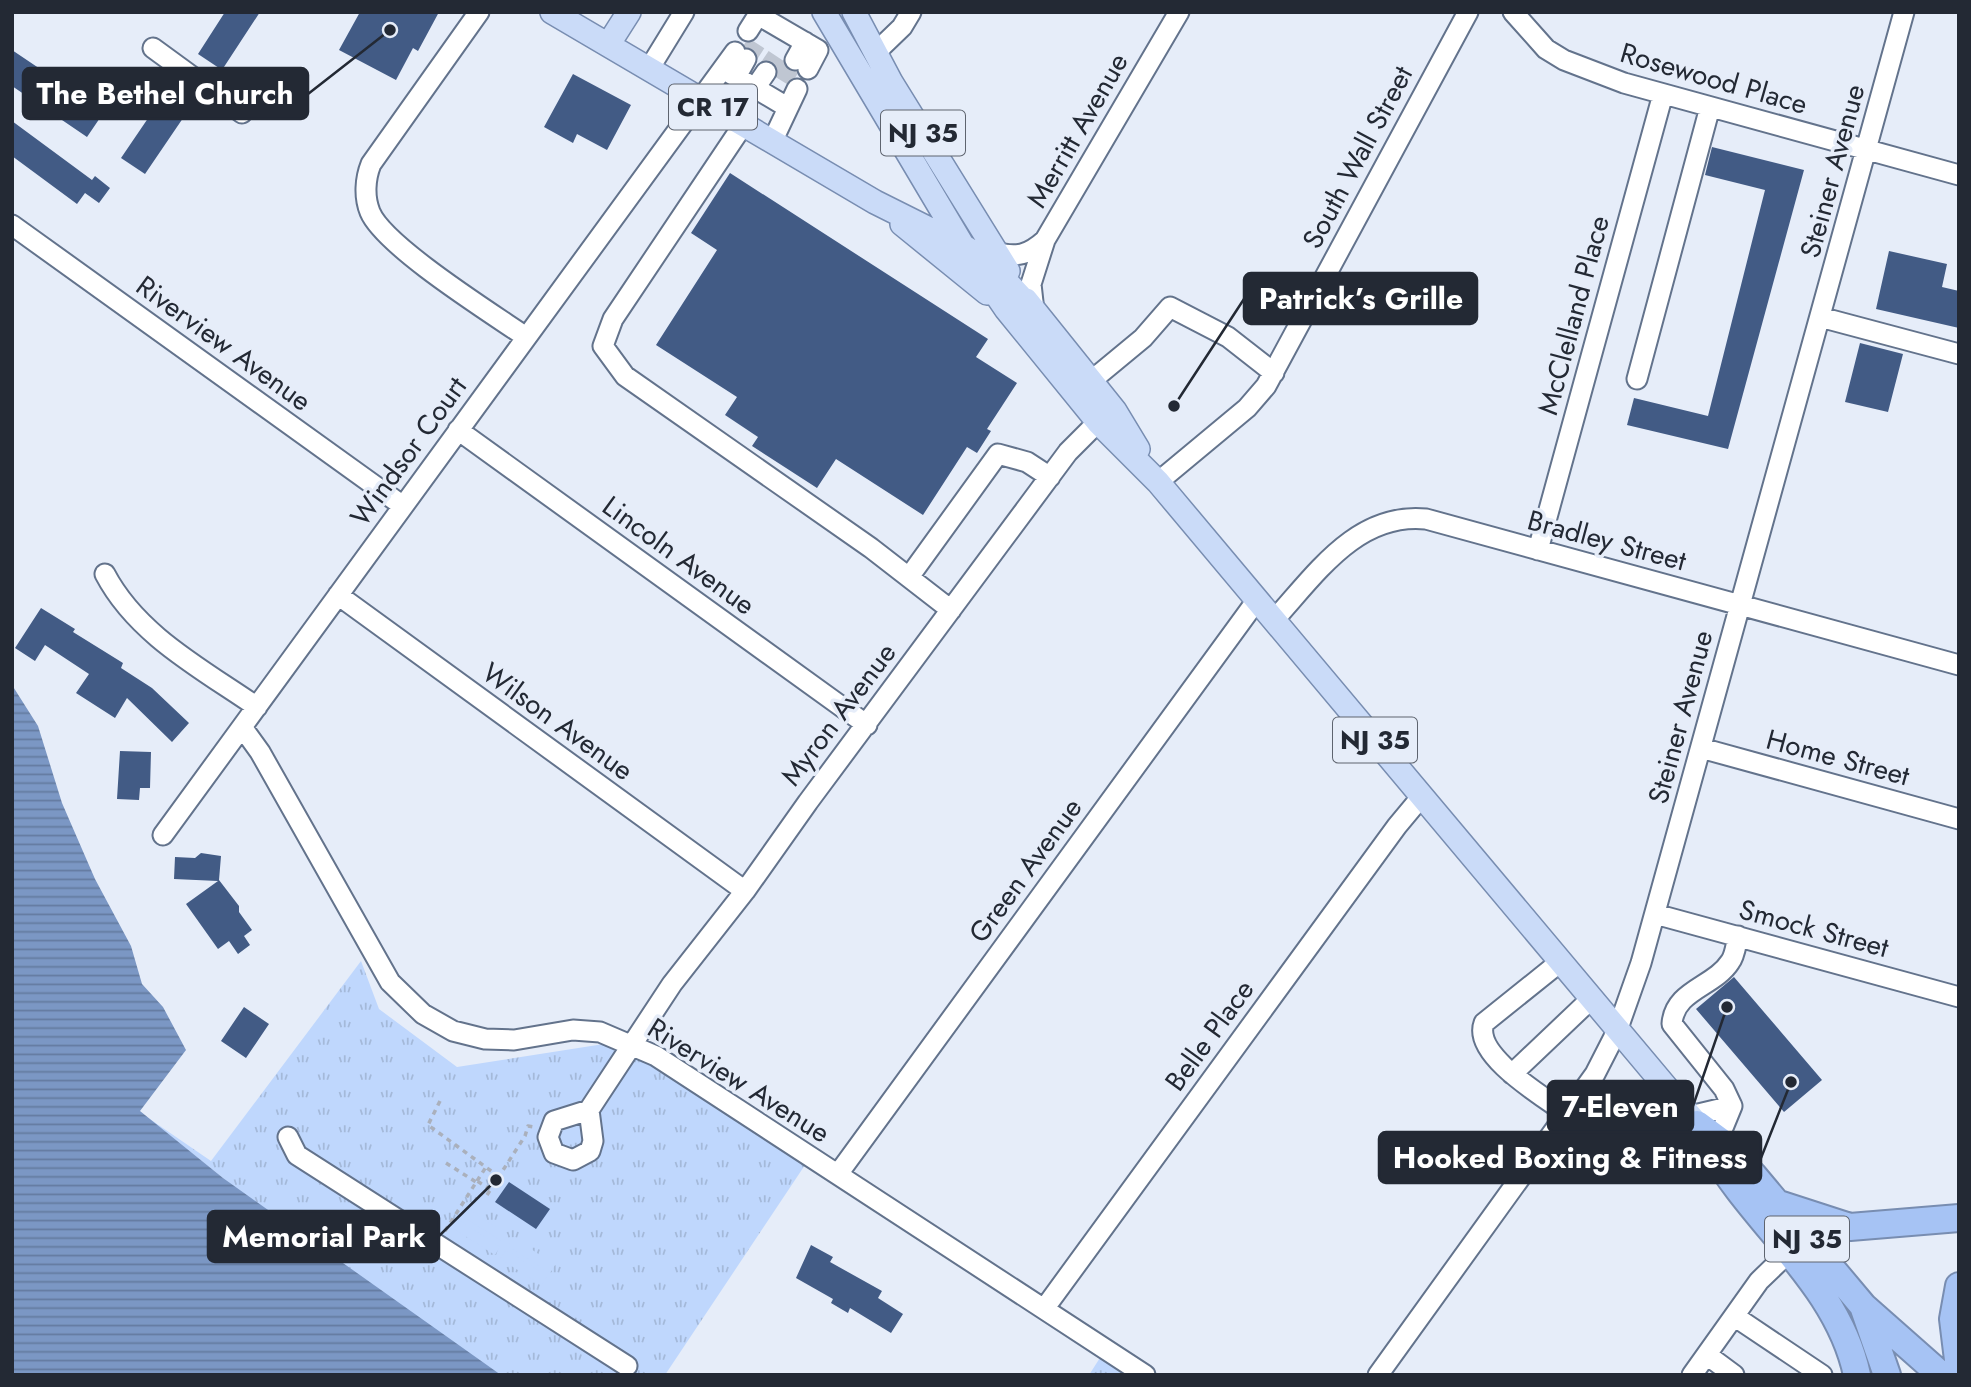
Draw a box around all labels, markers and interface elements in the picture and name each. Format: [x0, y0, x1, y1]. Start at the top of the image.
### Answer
street label: Rosewood Place [1616, 32, 1812, 125]
street label: Merritt Avenue [1017, 45, 1138, 215]
street label: South Wall Street [1292, 58, 1423, 256]
callout: The Bethel Church [23, 68, 308, 119]
text: The Bethel Church [36, 72, 294, 115]
street label: Steiner Avenue [1790, 80, 1875, 262]
road number: CR 17 [669, 85, 757, 130]
road number: NJ 35 [881, 110, 965, 156]
street label: McClelland Place [1527, 211, 1620, 419]
street label: Riverview Avenue [128, 266, 320, 421]
callout: Patrick’s Grille [1244, 273, 1477, 324]
text: Patrick’s Grille [1259, 277, 1463, 320]
street label: Windsor Court [340, 368, 477, 534]
street label: Lincoln Avenue [594, 486, 764, 625]
street label: Bradley Street [1523, 500, 1691, 581]
street label: Steiner Avenue [1638, 626, 1723, 808]
street label: Myron Avenue [771, 634, 906, 794]
street label: Wilson Avenue [474, 652, 642, 790]
road number: NJ 35 [1333, 718, 1417, 762]
street label: Home Street [1762, 719, 1914, 796]
street label: Green Avenue [959, 789, 1092, 951]
street label: Smock Street [1734, 889, 1894, 968]
street label: Belle Place [1155, 971, 1264, 1099]
street label: Riverview Avenue [640, 1008, 838, 1153]
callout: 7-Eleven [1548, 1081, 1693, 1132]
text: 7-Eleven [1561, 1085, 1679, 1128]
callout: Hooked Boxing & Fitness [1379, 1132, 1761, 1183]
text: Hooked Boxing & Fitness [1393, 1136, 1747, 1179]
callout: Memorial Park [208, 1211, 439, 1262]
text: Memorial Park [222, 1215, 427, 1258]
road number: NJ 35 [1765, 1216, 1849, 1262]

